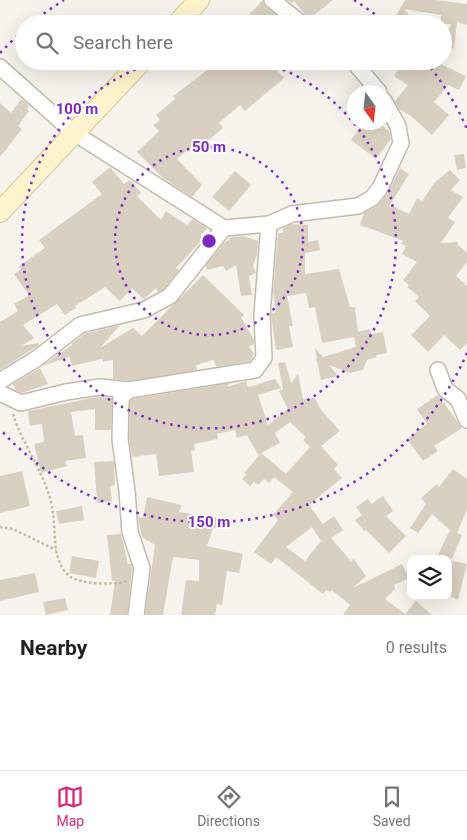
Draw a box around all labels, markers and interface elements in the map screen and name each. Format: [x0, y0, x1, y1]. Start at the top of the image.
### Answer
search box [15, 15, 452, 70]
icon: search [33, 29, 61, 57]
text: Search here [73, 31, 173, 54]
north arrow [347, 85, 392, 130]
text: 100 m [56, 100, 98, 118]
text: 50 m [192, 138, 226, 156]
centre of rings [200, 232, 218, 250]
text: 150 m [188, 513, 230, 531]
map controls [407, 555, 452, 600]
button: layers [407, 555, 452, 600]
text: Nearby [20, 636, 87, 660]
text: 0 results [386, 638, 447, 657]
tab: Map [56, 783, 84, 829]
tab: Directions [197, 783, 260, 829]
tab: Saved [373, 783, 411, 829]

